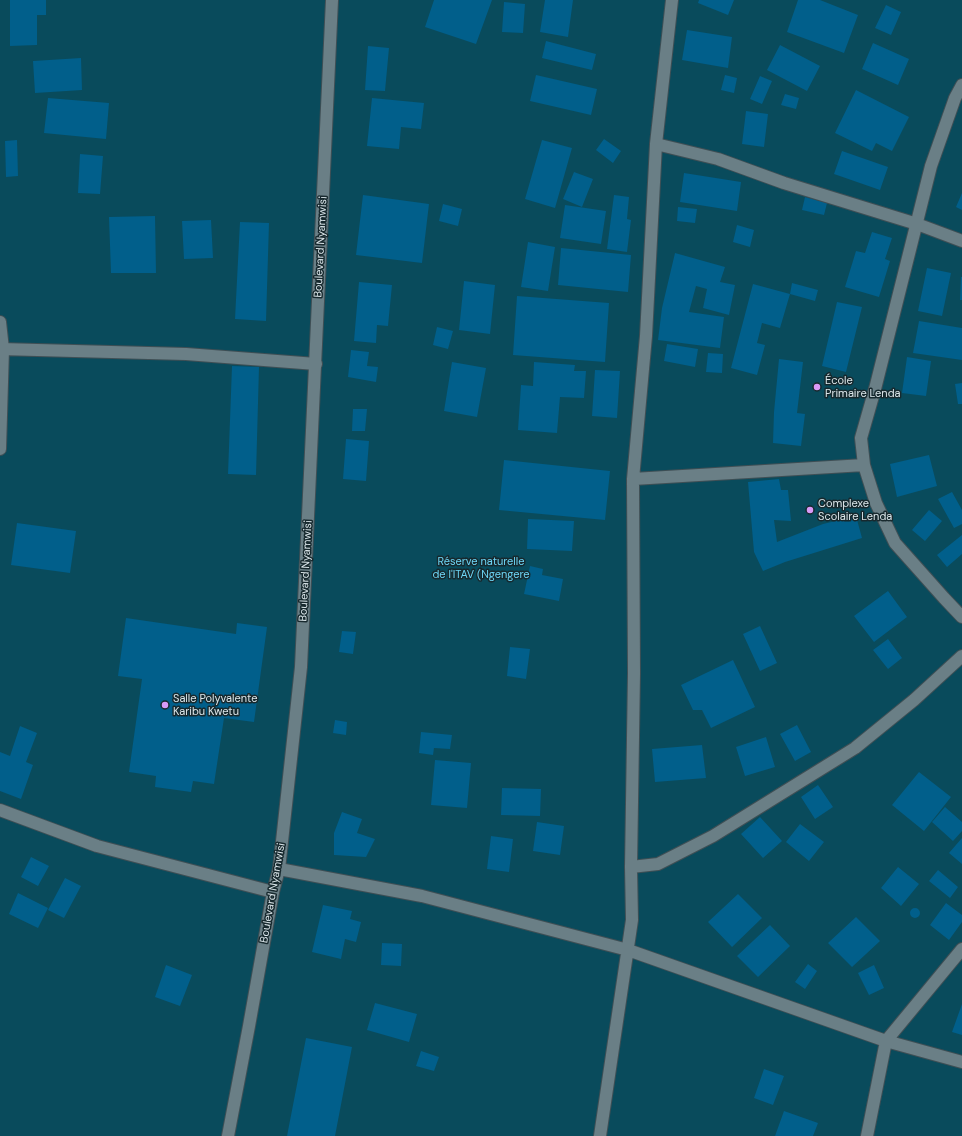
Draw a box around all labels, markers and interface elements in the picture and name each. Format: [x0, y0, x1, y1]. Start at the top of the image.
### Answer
street label: Boulevard Nyamwisi [312, 196, 330, 298]
place label: École Primaire Lenda [825, 374, 901, 400]
marker: École Primaire Lenda [812, 382, 822, 392]
place label: Complexe Scolaire Lenda [818, 497, 892, 523]
marker: Complexe Scolaire Lenda [805, 505, 815, 515]
street label: Boulevard Nyamwisi [297, 520, 315, 622]
park label: Réserve naturelle de l'ITAV (Ngengere [432, 555, 530, 581]
place label: Salle Polyvalente Karibu Kwetu [173, 692, 258, 718]
marker: Salle Polyvalente Karibu Kwetu [160, 700, 170, 710]
street label: Boulevard Nyamwisi [258, 842, 288, 944]

